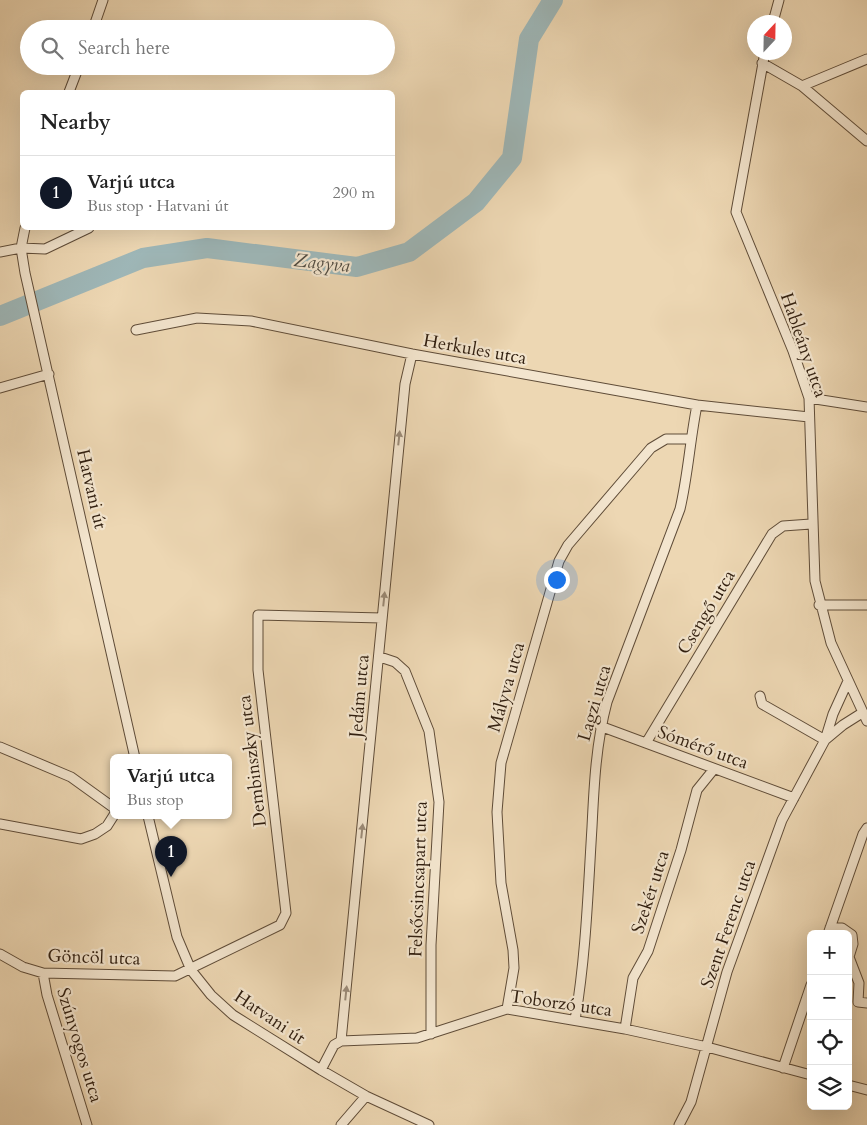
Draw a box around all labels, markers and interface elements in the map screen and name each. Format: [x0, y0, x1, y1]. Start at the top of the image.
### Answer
north arrow [747, 15, 792, 60]
search box [20, 20, 395, 75]
icon: search [38, 34, 66, 62]
text: Search here [78, 35, 170, 61]
text: Nearby [40, 108, 111, 137]
text: Varjú utca [87, 169, 175, 195]
text: 1 [52, 182, 60, 204]
text: 290 m [333, 182, 375, 204]
text: Bus stop · Hatvani út [87, 195, 229, 217]
water label: Zagyva [293, 247, 352, 279]
street label: Hableány utca [774, 289, 833, 401]
street label: Herkules utca [421, 328, 529, 371]
one-way arrow [396, 429, 404, 445]
street label: Hatvani út [70, 447, 113, 532]
street label: Csengő utca [671, 565, 742, 659]
your location [544, 567, 570, 593]
one-way arrow [380, 591, 388, 607]
street label: Mályva utca [482, 639, 531, 735]
street label: Jedám utca [343, 653, 376, 742]
street label: Lagzi utca [572, 662, 617, 744]
street label: Dembinszky utca [232, 693, 273, 828]
street label: Sómérő utca [654, 720, 752, 776]
popup [110, 754, 232, 819]
text: Varjú utca [127, 763, 215, 789]
text: Bus stop [127, 789, 184, 811]
street label: Felsőcsincsapart utca [403, 800, 434, 958]
one-way arrow [358, 823, 366, 839]
pin: 1 [155, 836, 187, 877]
street label: Szekér utca [625, 847, 676, 937]
street label: Szent Ferenc utca [695, 857, 762, 992]
map controls [807, 930, 852, 1110]
button: + [807, 930, 852, 975]
street label: Göncöl utca [47, 943, 141, 972]
button: − [807, 975, 852, 1020]
street label: Hatvani út [229, 984, 311, 1051]
one-way arrow [342, 984, 350, 1000]
street label: Toborzó utca [508, 984, 614, 1023]
street label: Szúnyogos utca [50, 985, 109, 1106]
button: locate [807, 1020, 852, 1065]
button: layers [807, 1065, 852, 1110]

